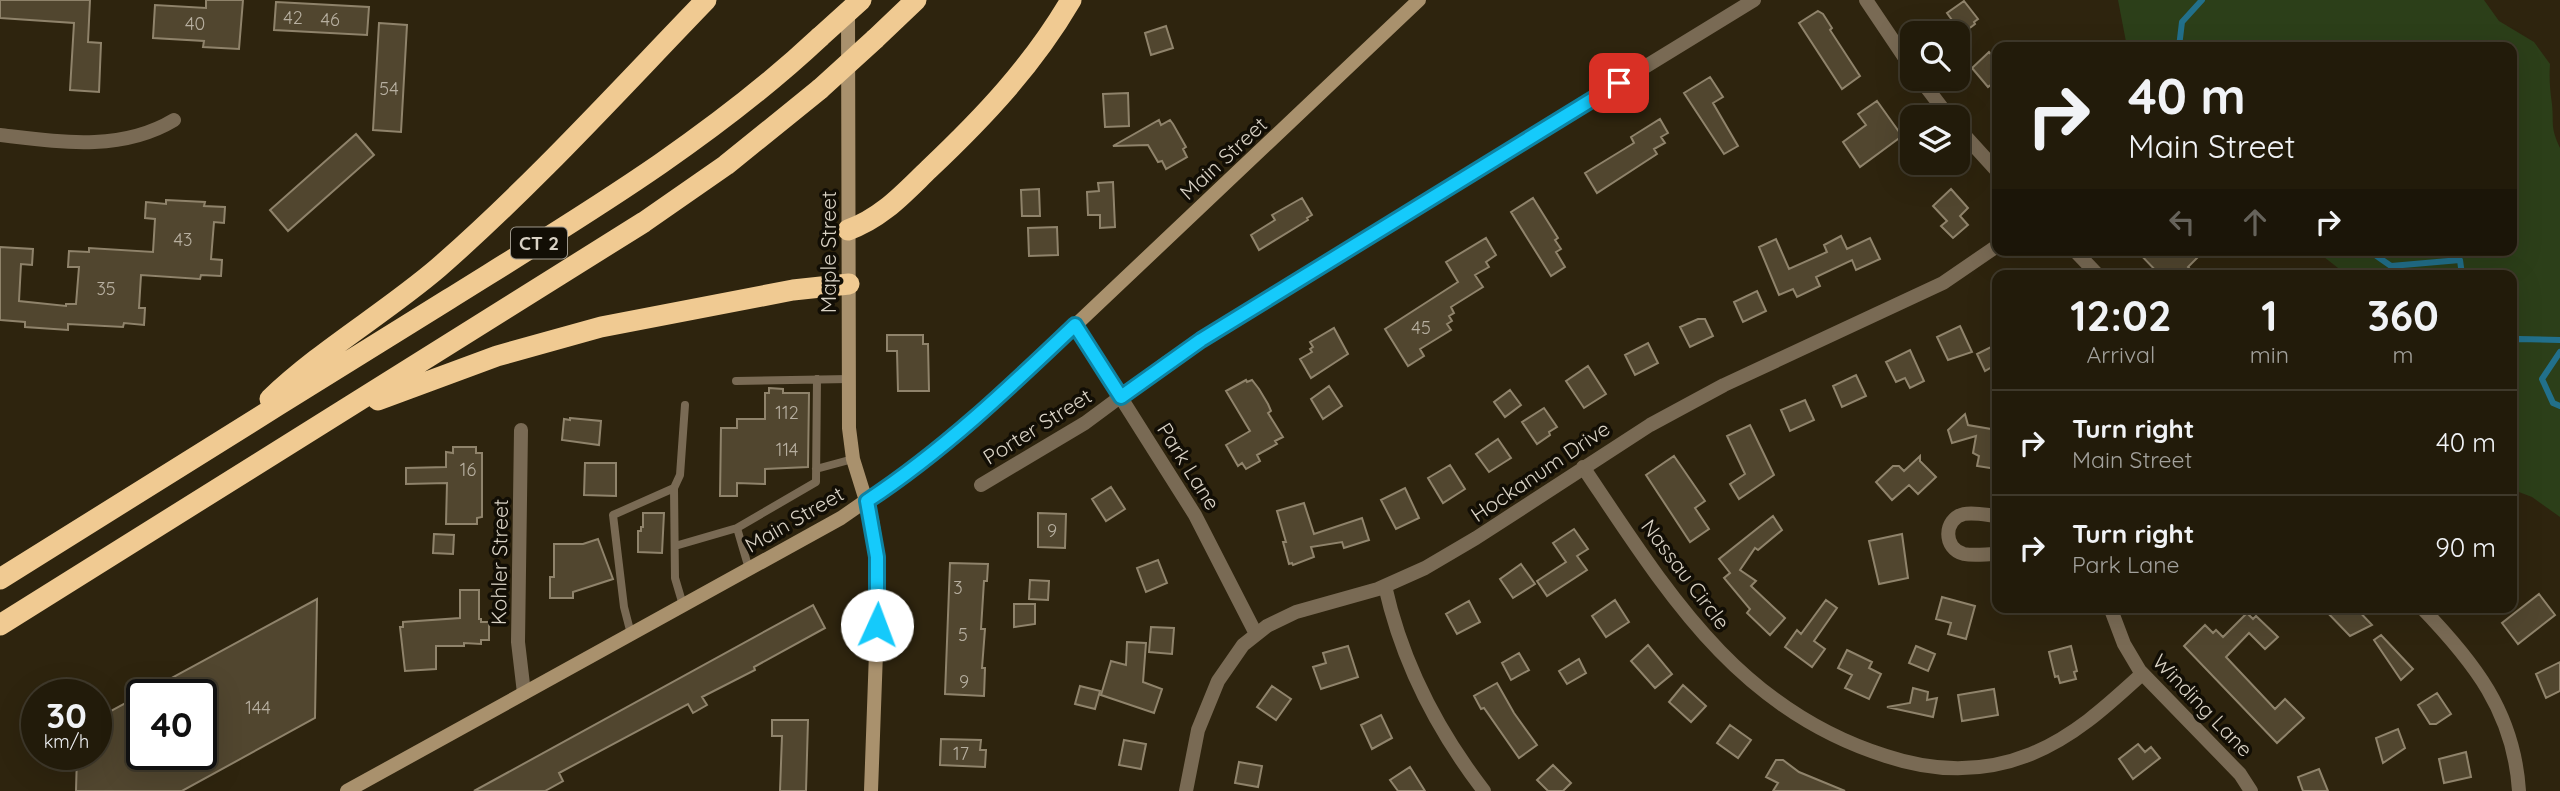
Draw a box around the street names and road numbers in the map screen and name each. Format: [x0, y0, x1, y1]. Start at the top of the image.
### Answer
street label: Main Street [1174, 111, 1272, 205]
street label: Maple Street [815, 191, 841, 313]
road number: CT 2 [511, 228, 567, 258]
street label: Porter Street [978, 382, 1096, 470]
street label: Hockanum Drive [1466, 415, 1614, 527]
street label: Park Lane [1152, 418, 1226, 514]
street label: Main Street [740, 480, 848, 558]
street label: Kohler Street [485, 499, 513, 625]
street label: Nassau Circle [1636, 514, 1736, 634]
street label: Winding Lane [2147, 648, 2259, 762]

